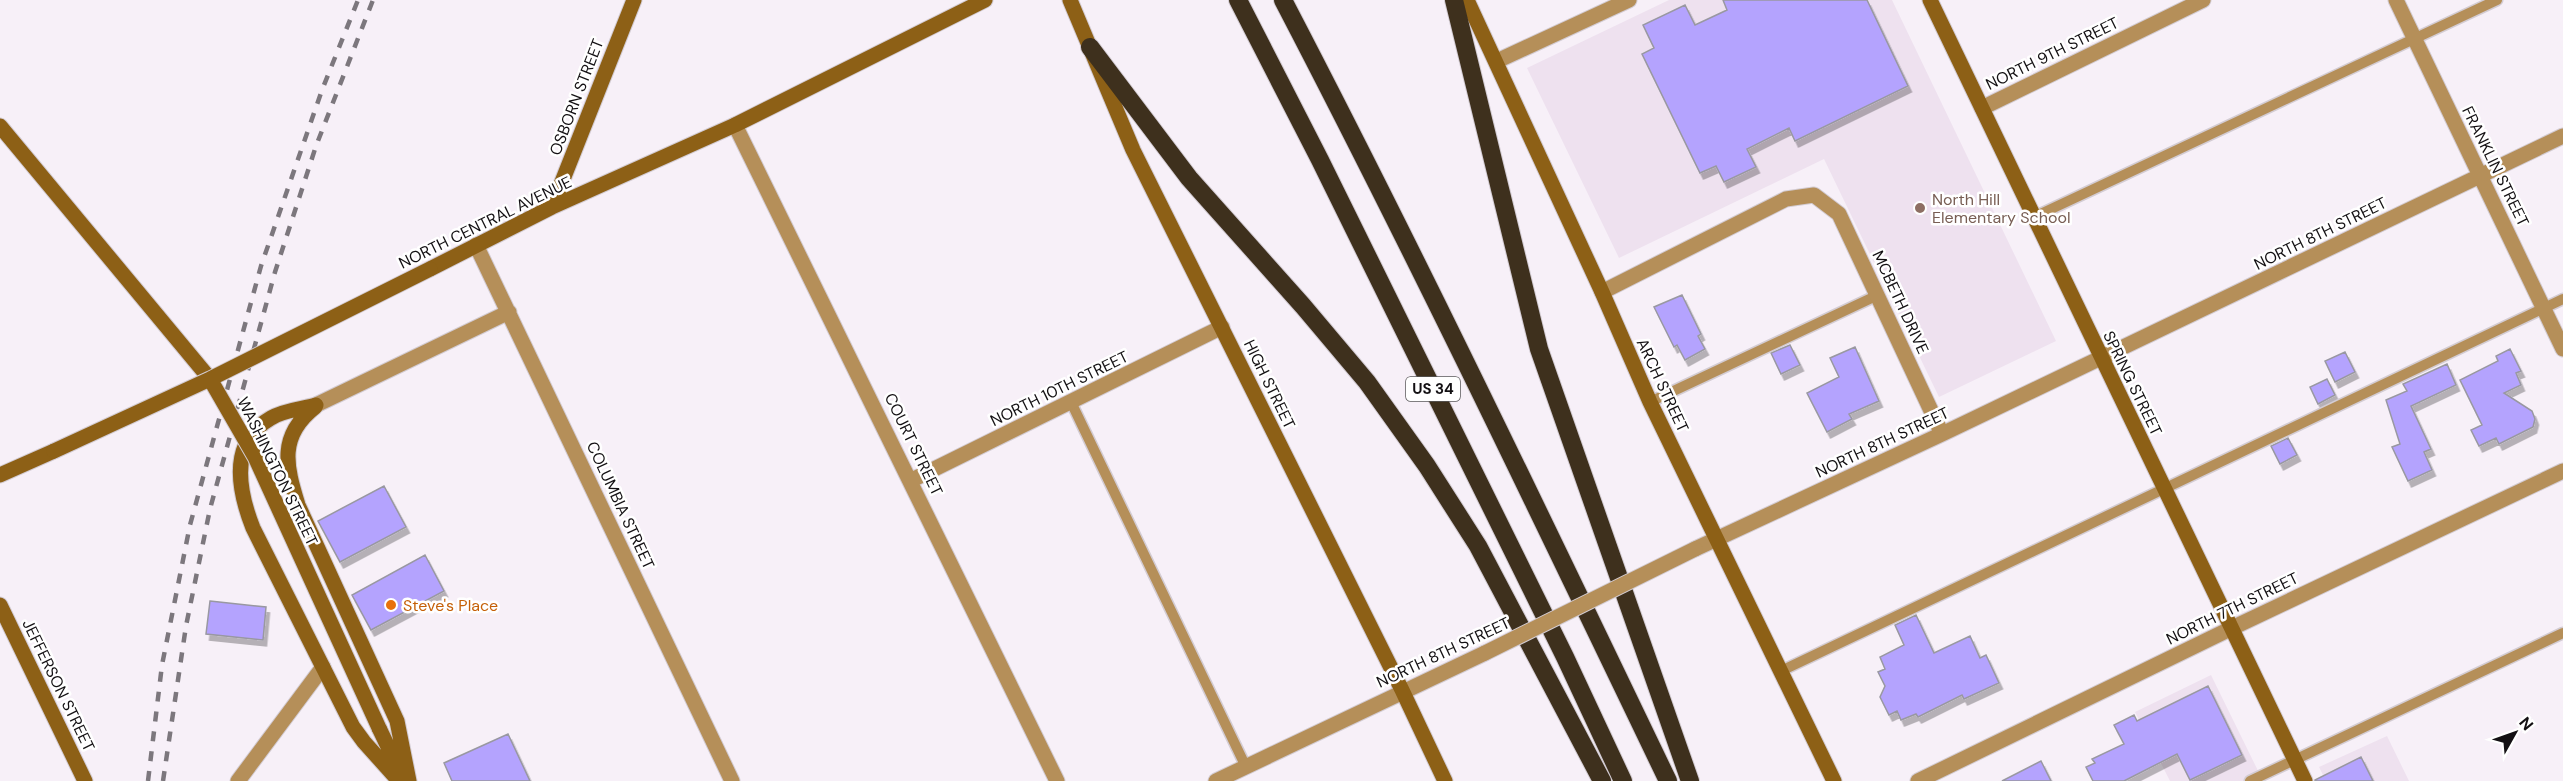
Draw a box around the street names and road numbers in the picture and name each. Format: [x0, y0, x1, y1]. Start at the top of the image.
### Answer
street label: NORTH 9TH STREET [1982, 12, 2122, 95]
street label: OSBORN STREET [545, 36, 608, 158]
street label: FRANKLIN STREET [2457, 103, 2534, 230]
street label: NORTH CENTRAL AVENUE [395, 171, 575, 273]
street label: NORTH 8TH STREET [2250, 192, 2390, 275]
street label: MCBETH DRIVE [1867, 247, 1934, 357]
street label: SPRING STREET [2098, 327, 2167, 439]
street label: ARCH STREET [1632, 335, 1693, 436]
street label: HIGH STREET [1239, 336, 1300, 432]
street label: NORTH 10TH STREET [987, 346, 1132, 431]
road number: US 34 [1406, 377, 1460, 401]
street label: COURT STREET [880, 389, 947, 499]
street label: WASHINGTON STREET [232, 393, 323, 549]
street label: NORTH 8TH STREET [1812, 402, 1952, 483]
street label: COLUMBIA STREET [582, 438, 659, 572]
street label: NORTH 7TH STREET [2163, 567, 2302, 650]
street label: NORTH 8TH STREET [1373, 612, 1513, 693]
street label: JEFFERSON STREET [17, 616, 100, 755]

